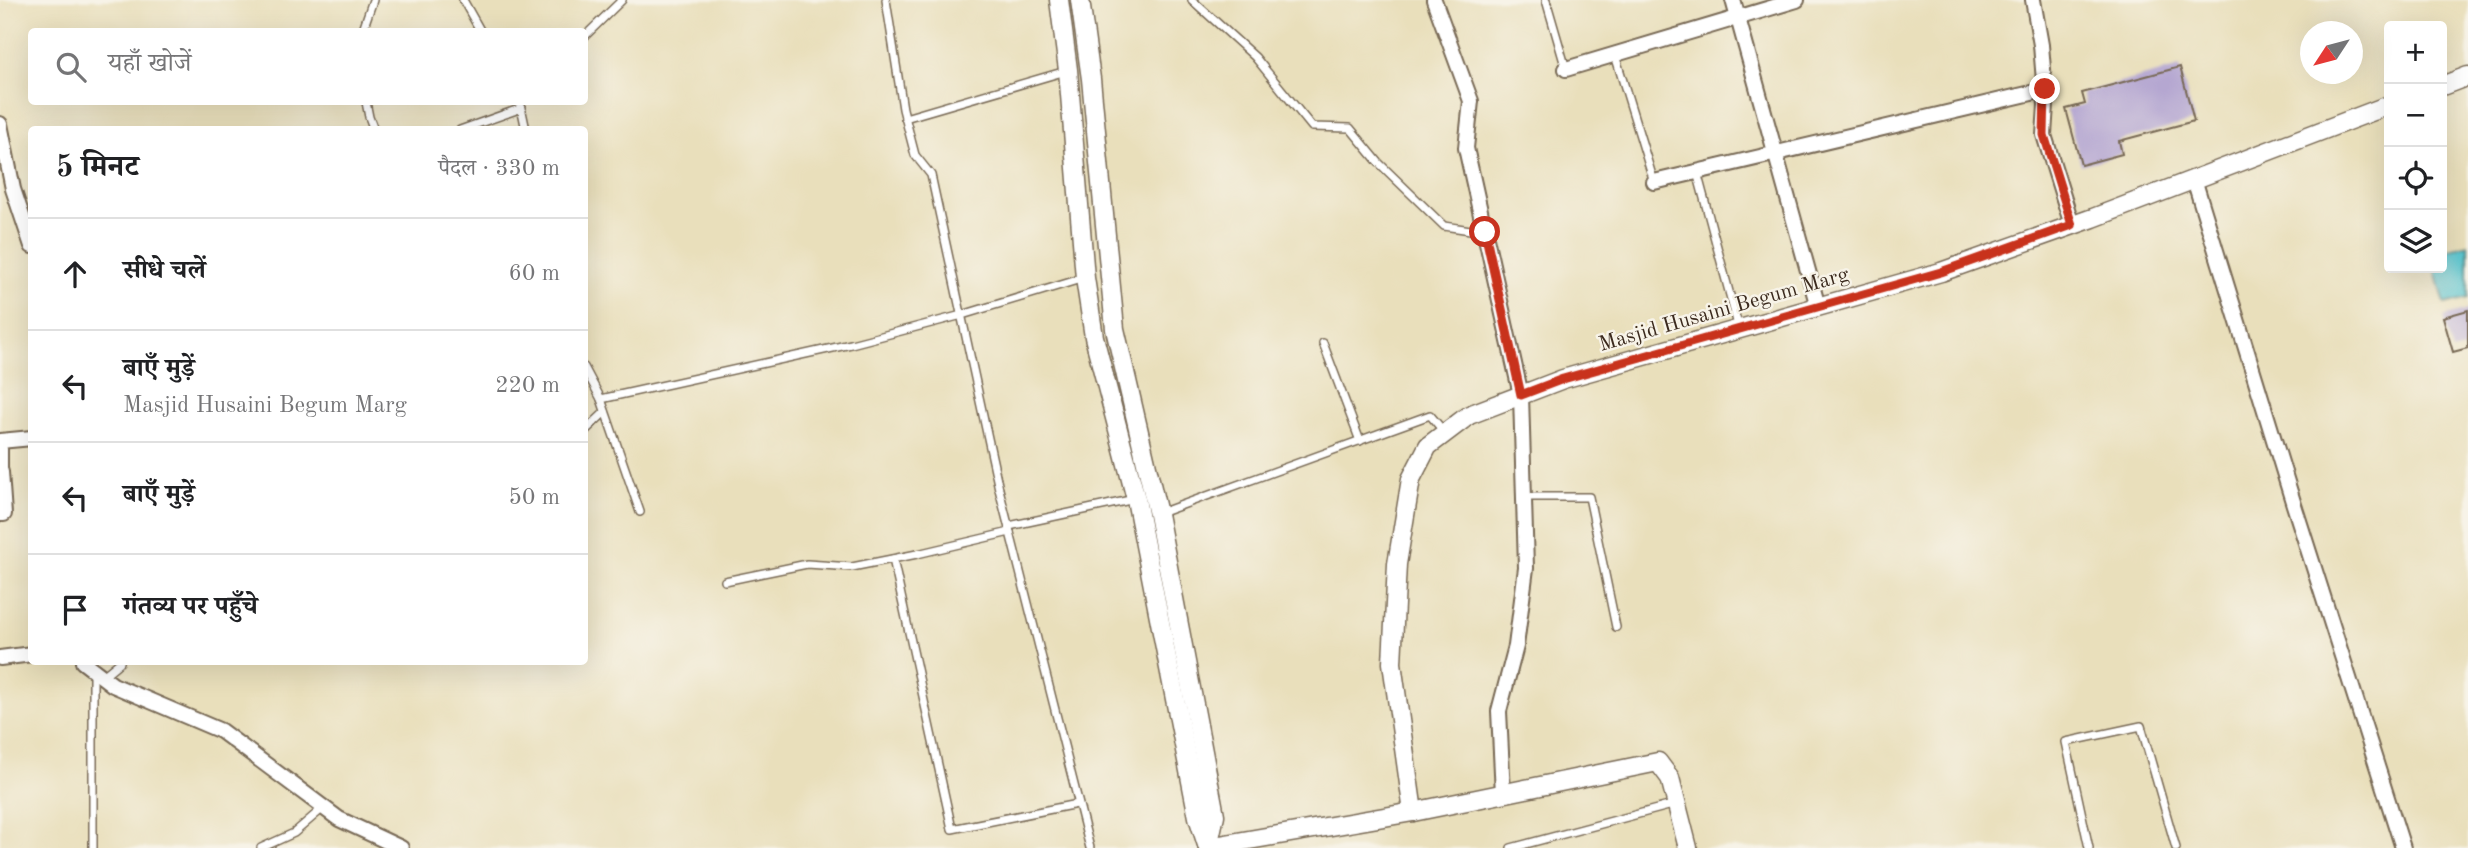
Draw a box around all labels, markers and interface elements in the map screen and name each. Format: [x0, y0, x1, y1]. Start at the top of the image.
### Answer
north arrow [2300, 21, 2363, 84]
map controls [2384, 21, 2447, 273]
button: + [2384, 21, 2447, 84]
search box [28, 28, 588, 105]
icon: search [52, 48, 90, 86]
text: यहाँ खोजें [108, 51, 191, 77]
route end [2029, 73, 2060, 104]
button: − [2384, 84, 2447, 147]
button: locate [2384, 147, 2447, 210]
text: 5 मिनट [56, 153, 139, 183]
text: पैदल · 330 m [438, 157, 560, 180]
button: layers [2384, 210, 2447, 273]
route start [1469, 216, 1500, 247]
icon: ahead [56, 255, 94, 293]
text: सीधे चलें [123, 258, 206, 284]
text: 60 m [509, 262, 560, 285]
street label: Masjid Husaini Begum Marg [1596, 264, 1852, 356]
text: बाएँ मुड़ें [123, 356, 195, 382]
icon: left [56, 367, 94, 405]
text: 220 m [495, 374, 560, 397]
text: Masjid Husaini Begum Marg [123, 394, 407, 417]
icon: left [56, 479, 94, 517]
text: बाएँ मुड़ें [123, 482, 195, 508]
text: 50 m [509, 486, 560, 509]
icon: arrive [56, 591, 94, 629]
text: गंतव्य पर पहुँचे [123, 594, 258, 620]

